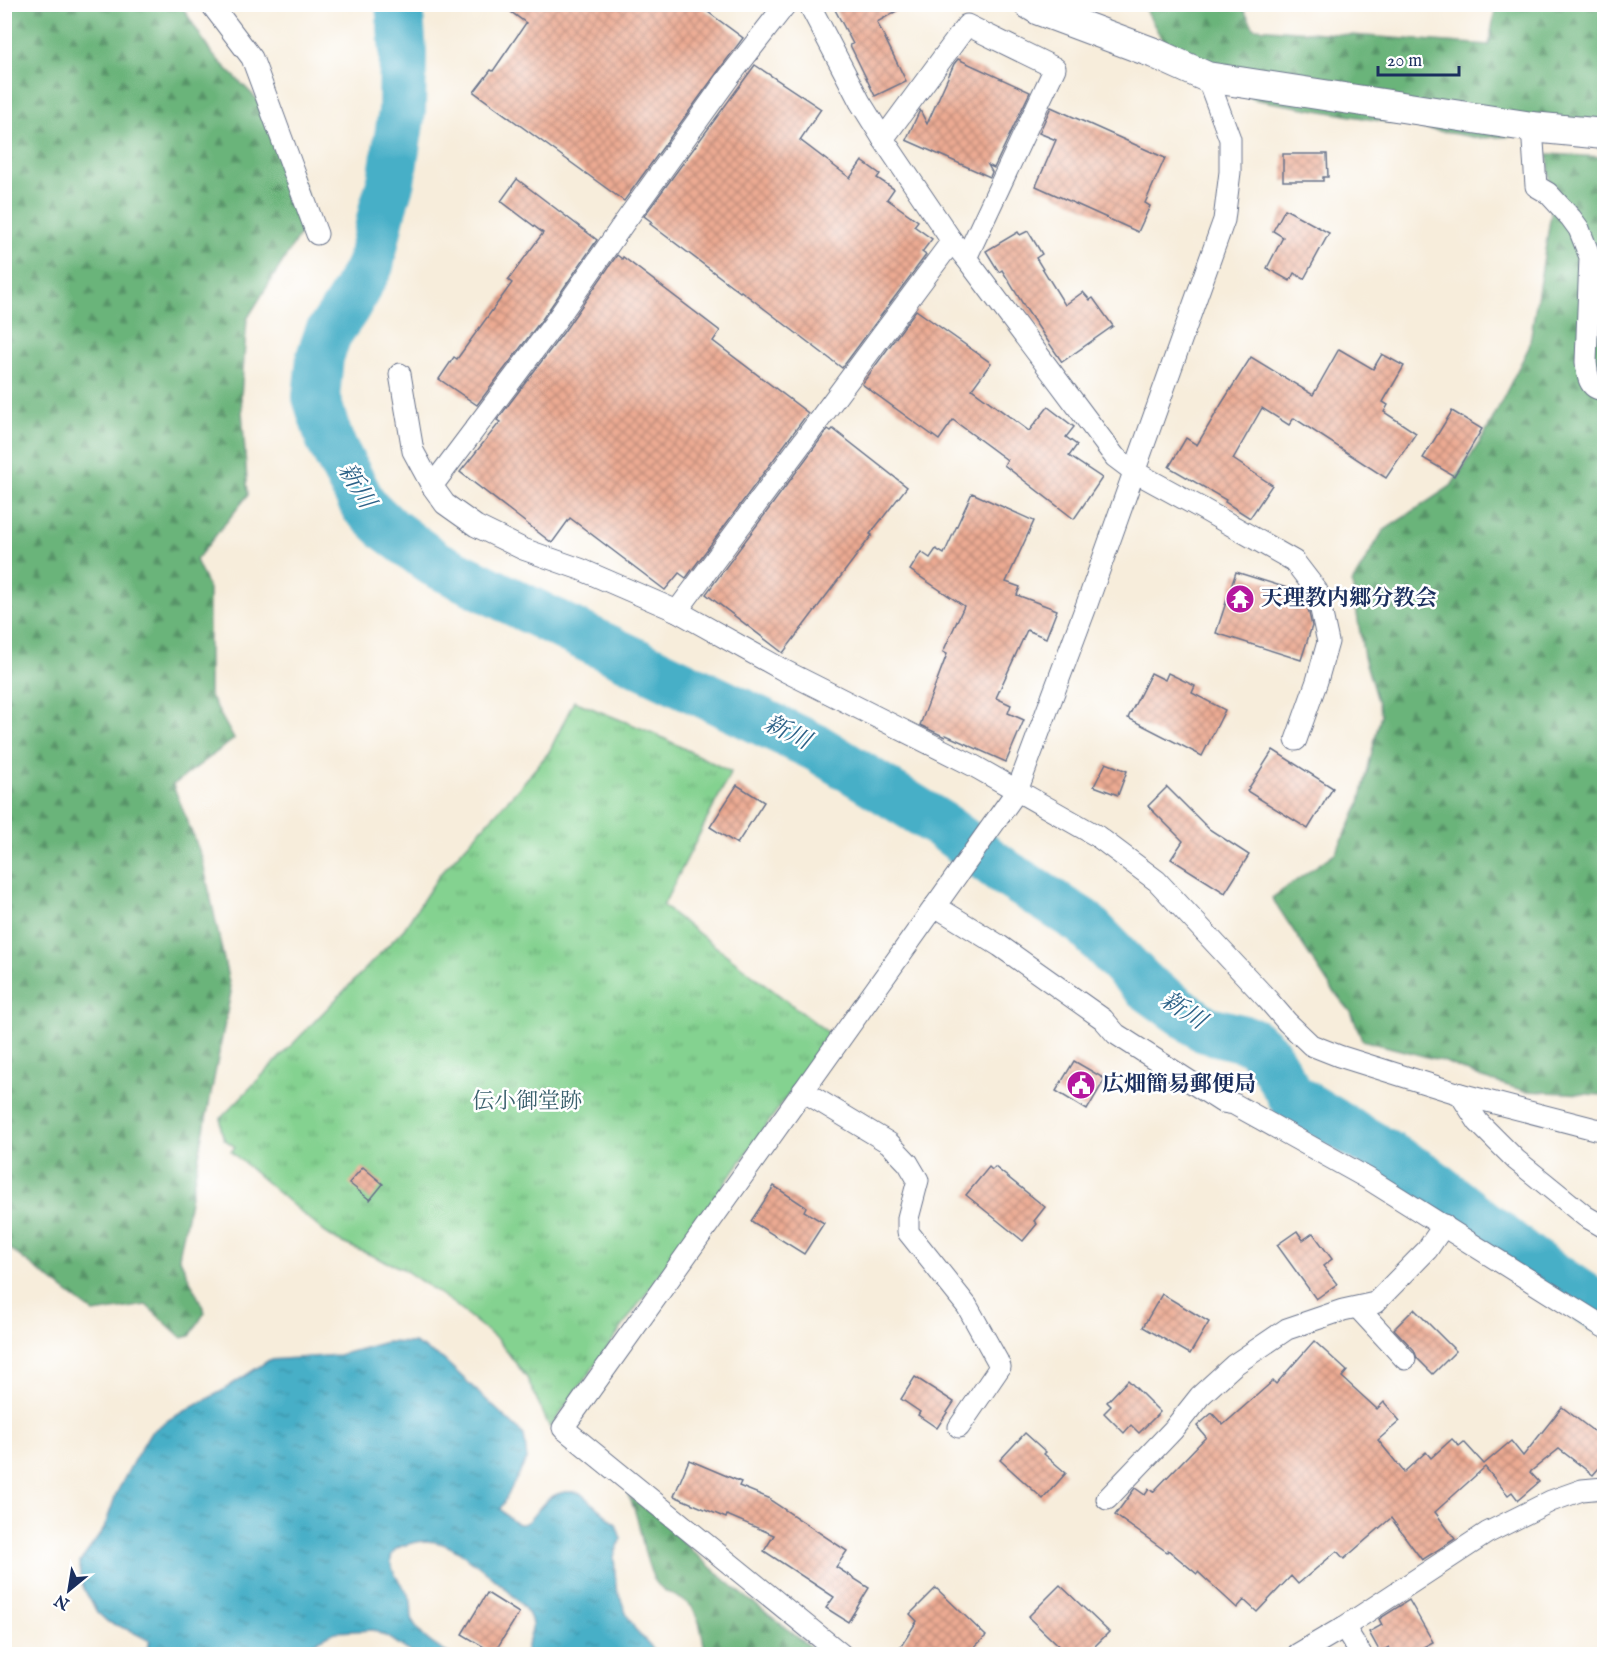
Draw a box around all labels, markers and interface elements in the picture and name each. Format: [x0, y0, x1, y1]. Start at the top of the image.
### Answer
scale bar [1378, 39, 1459, 77]
text: 20 m [1387, 50, 1422, 73]
water label: 新川 [330, 457, 383, 517]
temple icon: 天理教内郷分教会 [1224, 583, 1256, 615]
place label: 天理教内郷分教会 [1261, 585, 1437, 613]
water label: 新川 [759, 709, 818, 759]
water label: 新川 [1154, 985, 1214, 1039]
public building icon: 広畑簡易郵便局 [1065, 1069, 1097, 1101]
place label: 広畑簡易郵便局 [1102, 1071, 1256, 1099]
park label: 伝小御堂跡 [472, 1088, 582, 1116]
north arrow [39, 1560, 99, 1620]
text: N [51, 1589, 74, 1614]

